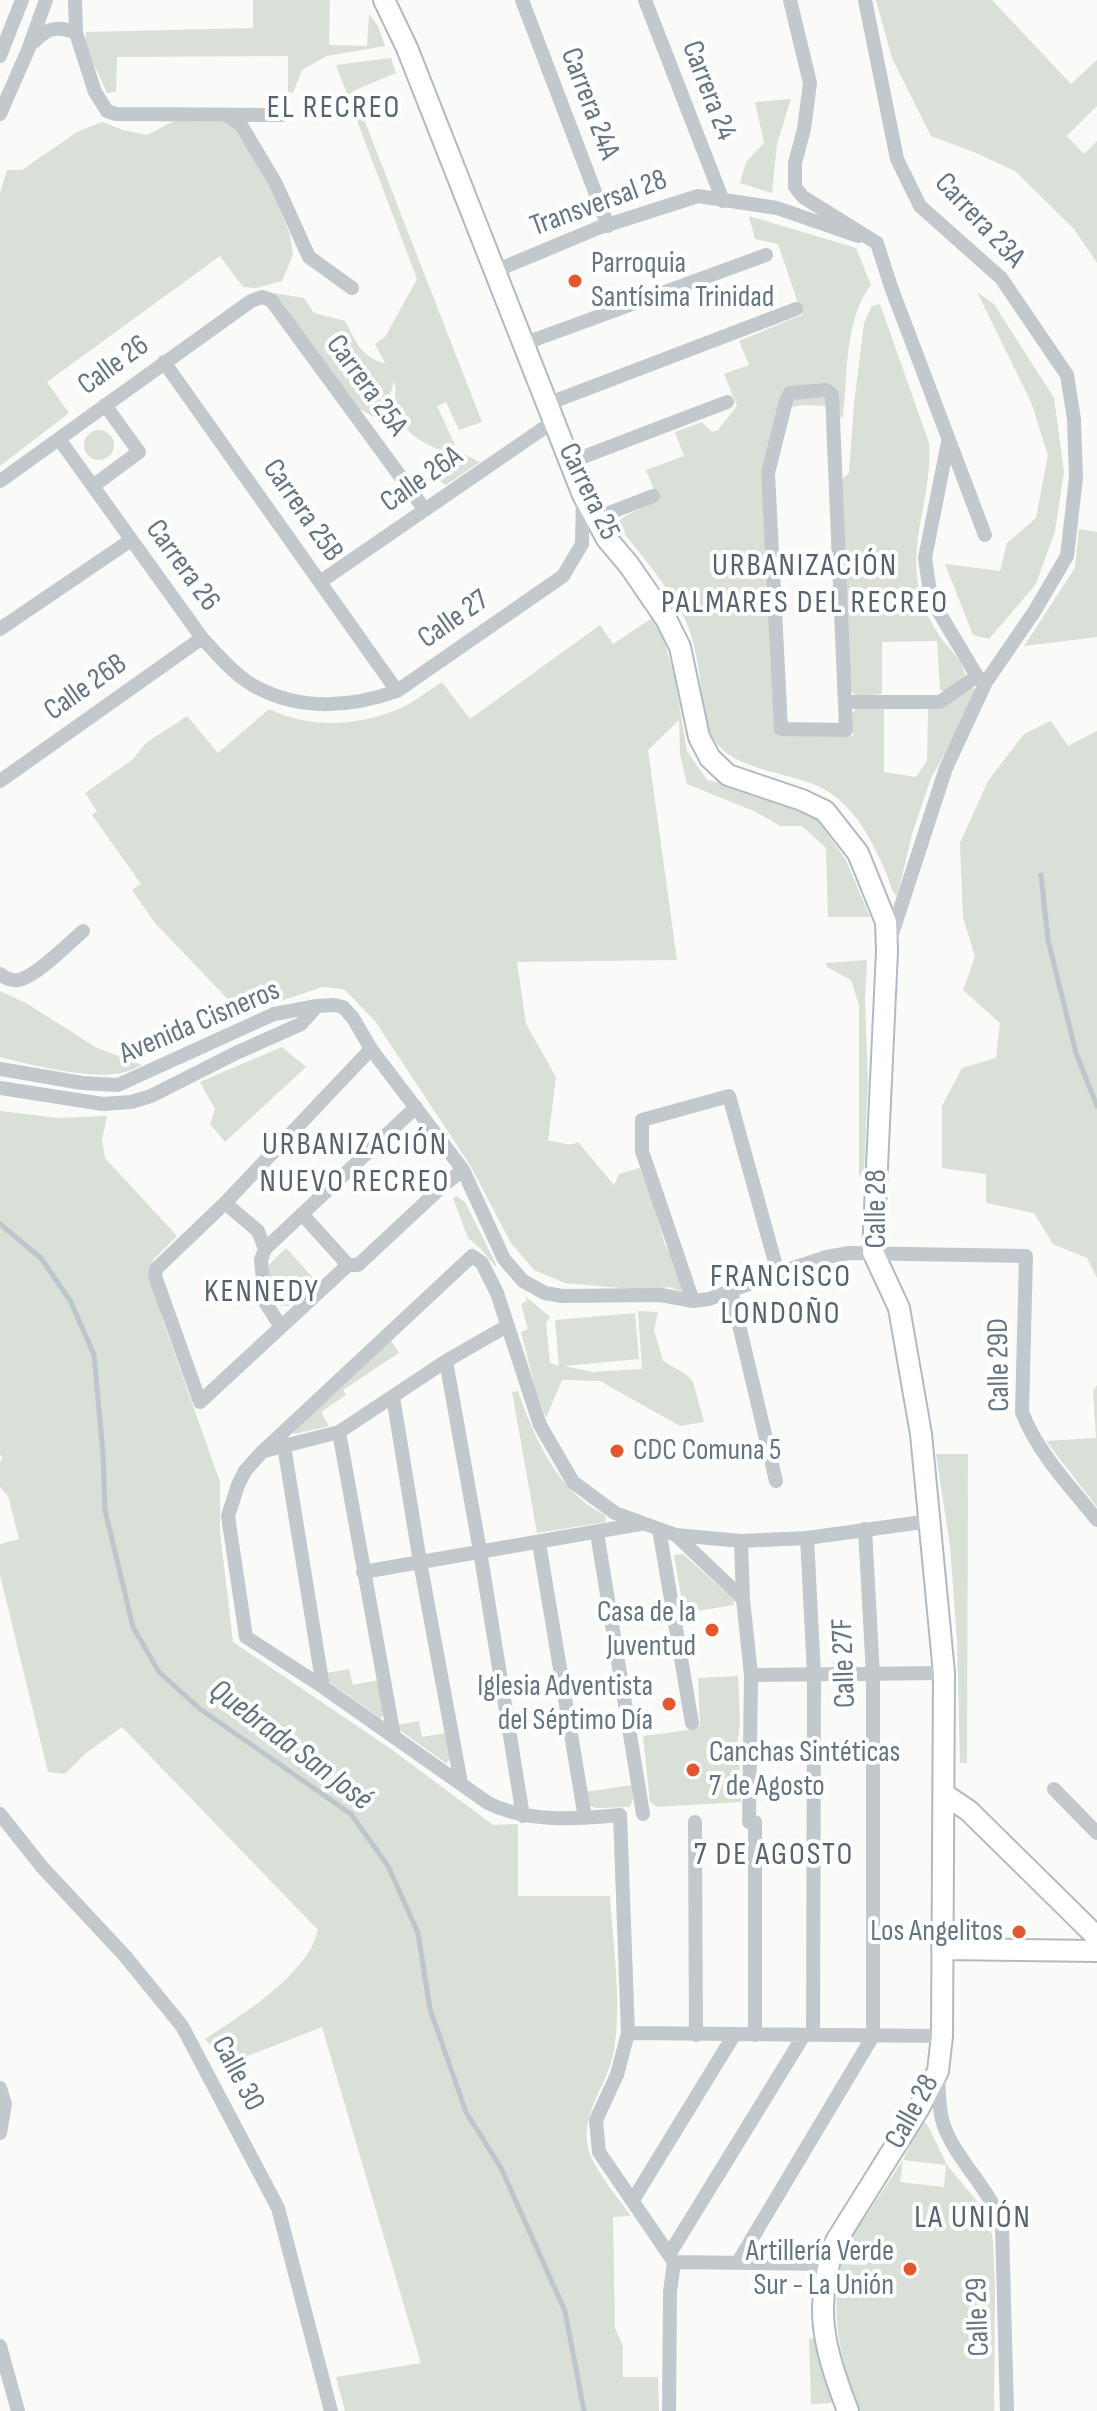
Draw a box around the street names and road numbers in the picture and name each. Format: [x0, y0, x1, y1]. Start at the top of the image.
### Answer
street label: Carrera 24 [673, 36, 743, 146]
street label: Carrera 24A [551, 43, 627, 165]
street label: Transversal 28 [526, 163, 672, 245]
street label: Carrera 23A [926, 166, 1032, 276]
street label: Calle 26 [71, 328, 157, 404]
street label: Carrera 25A [317, 328, 415, 444]
street label: Carrera 25 [549, 438, 627, 546]
street label: Calle 26A [374, 439, 470, 521]
street label: Carrera 25B [254, 453, 350, 569]
street label: Carrera 26 [137, 513, 227, 619]
street label: Calle 27 [412, 583, 496, 657]
street label: Calle 26B [38, 647, 134, 729]
street label: Avenida Cisneros [115, 973, 285, 1073]
street label: Calle 28 [859, 1169, 895, 1249]
street label: Calle 29D [981, 1318, 1019, 1412]
street label: Calle 27F [825, 1617, 865, 1709]
street label: Calle 30 [202, 2030, 272, 2118]
street label: Calle 28 [878, 2069, 948, 2155]
street label: Calle 29 [960, 2277, 998, 2357]

